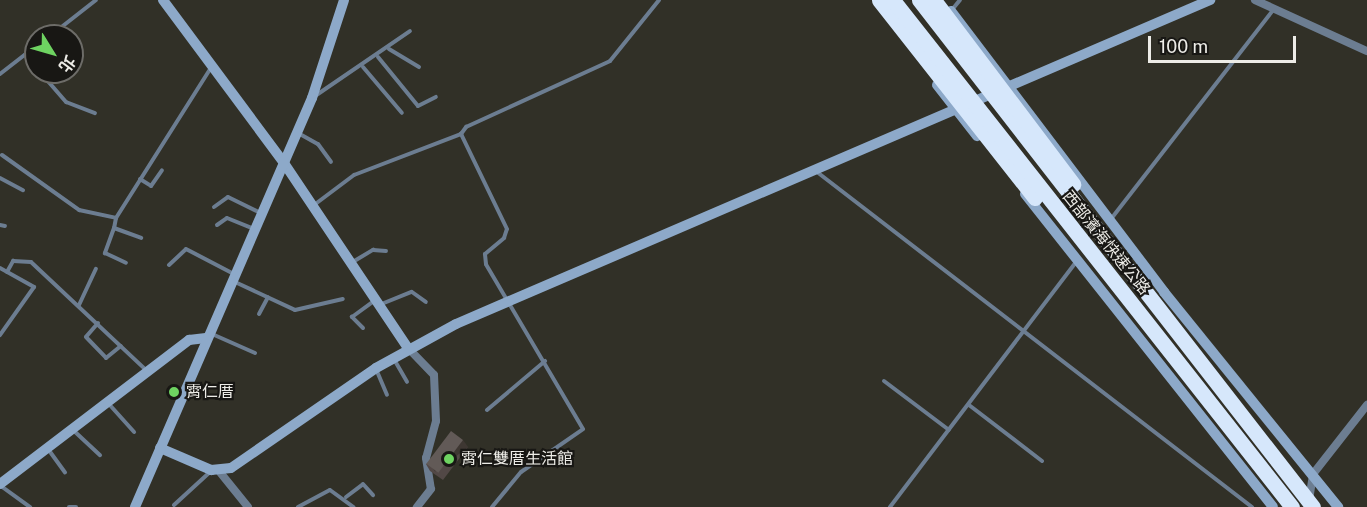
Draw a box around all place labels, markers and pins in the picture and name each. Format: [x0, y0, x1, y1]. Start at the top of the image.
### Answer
place label: 霄仁厝 [186, 382, 234, 402]
marker: 霄仁厝 [167, 385, 181, 399]
place label: 霄仁雙厝生活館 [461, 449, 573, 469]
marker: 霄仁雙厝生活館 [442, 452, 456, 466]

